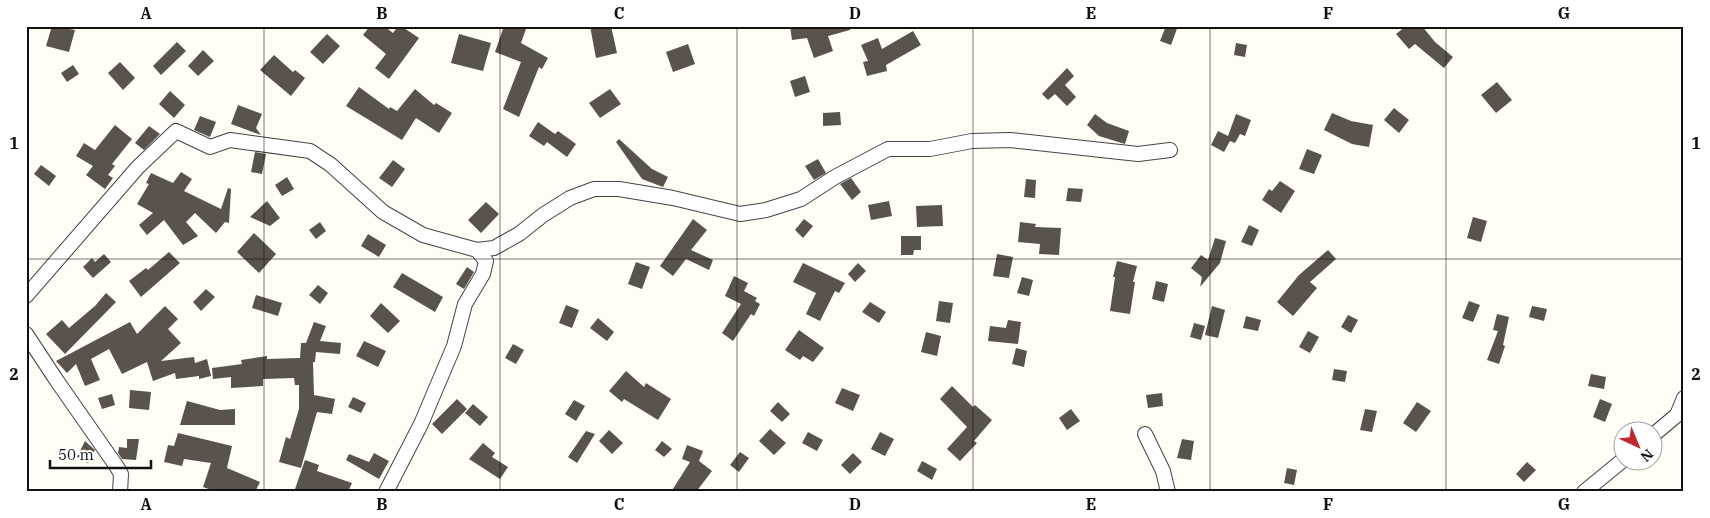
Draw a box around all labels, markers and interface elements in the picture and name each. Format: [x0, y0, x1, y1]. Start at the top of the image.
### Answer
text: A [140, 3, 152, 23]
text: B [376, 3, 388, 23]
text: C [614, 3, 624, 23]
text: D [849, 3, 861, 23]
text: E [1086, 3, 1096, 23]
text: F [1323, 3, 1333, 23]
text: G [1558, 3, 1570, 23]
text: 1 [9, 133, 19, 153]
text: 1 [1691, 133, 1701, 153]
text: 2 [9, 364, 19, 384]
text: 2 [1691, 364, 1701, 384]
north arrow [1612, 420, 1662, 470]
scale bar [50, 438, 151, 470]
text: 50 m [58, 445, 94, 464]
text: N [1637, 445, 1657, 466]
text: A [140, 494, 152, 514]
text: B [376, 494, 388, 514]
text: C [614, 494, 624, 514]
text: D [849, 494, 861, 514]
text: E [1086, 494, 1096, 514]
text: F [1323, 494, 1333, 514]
text: G [1558, 494, 1570, 514]

